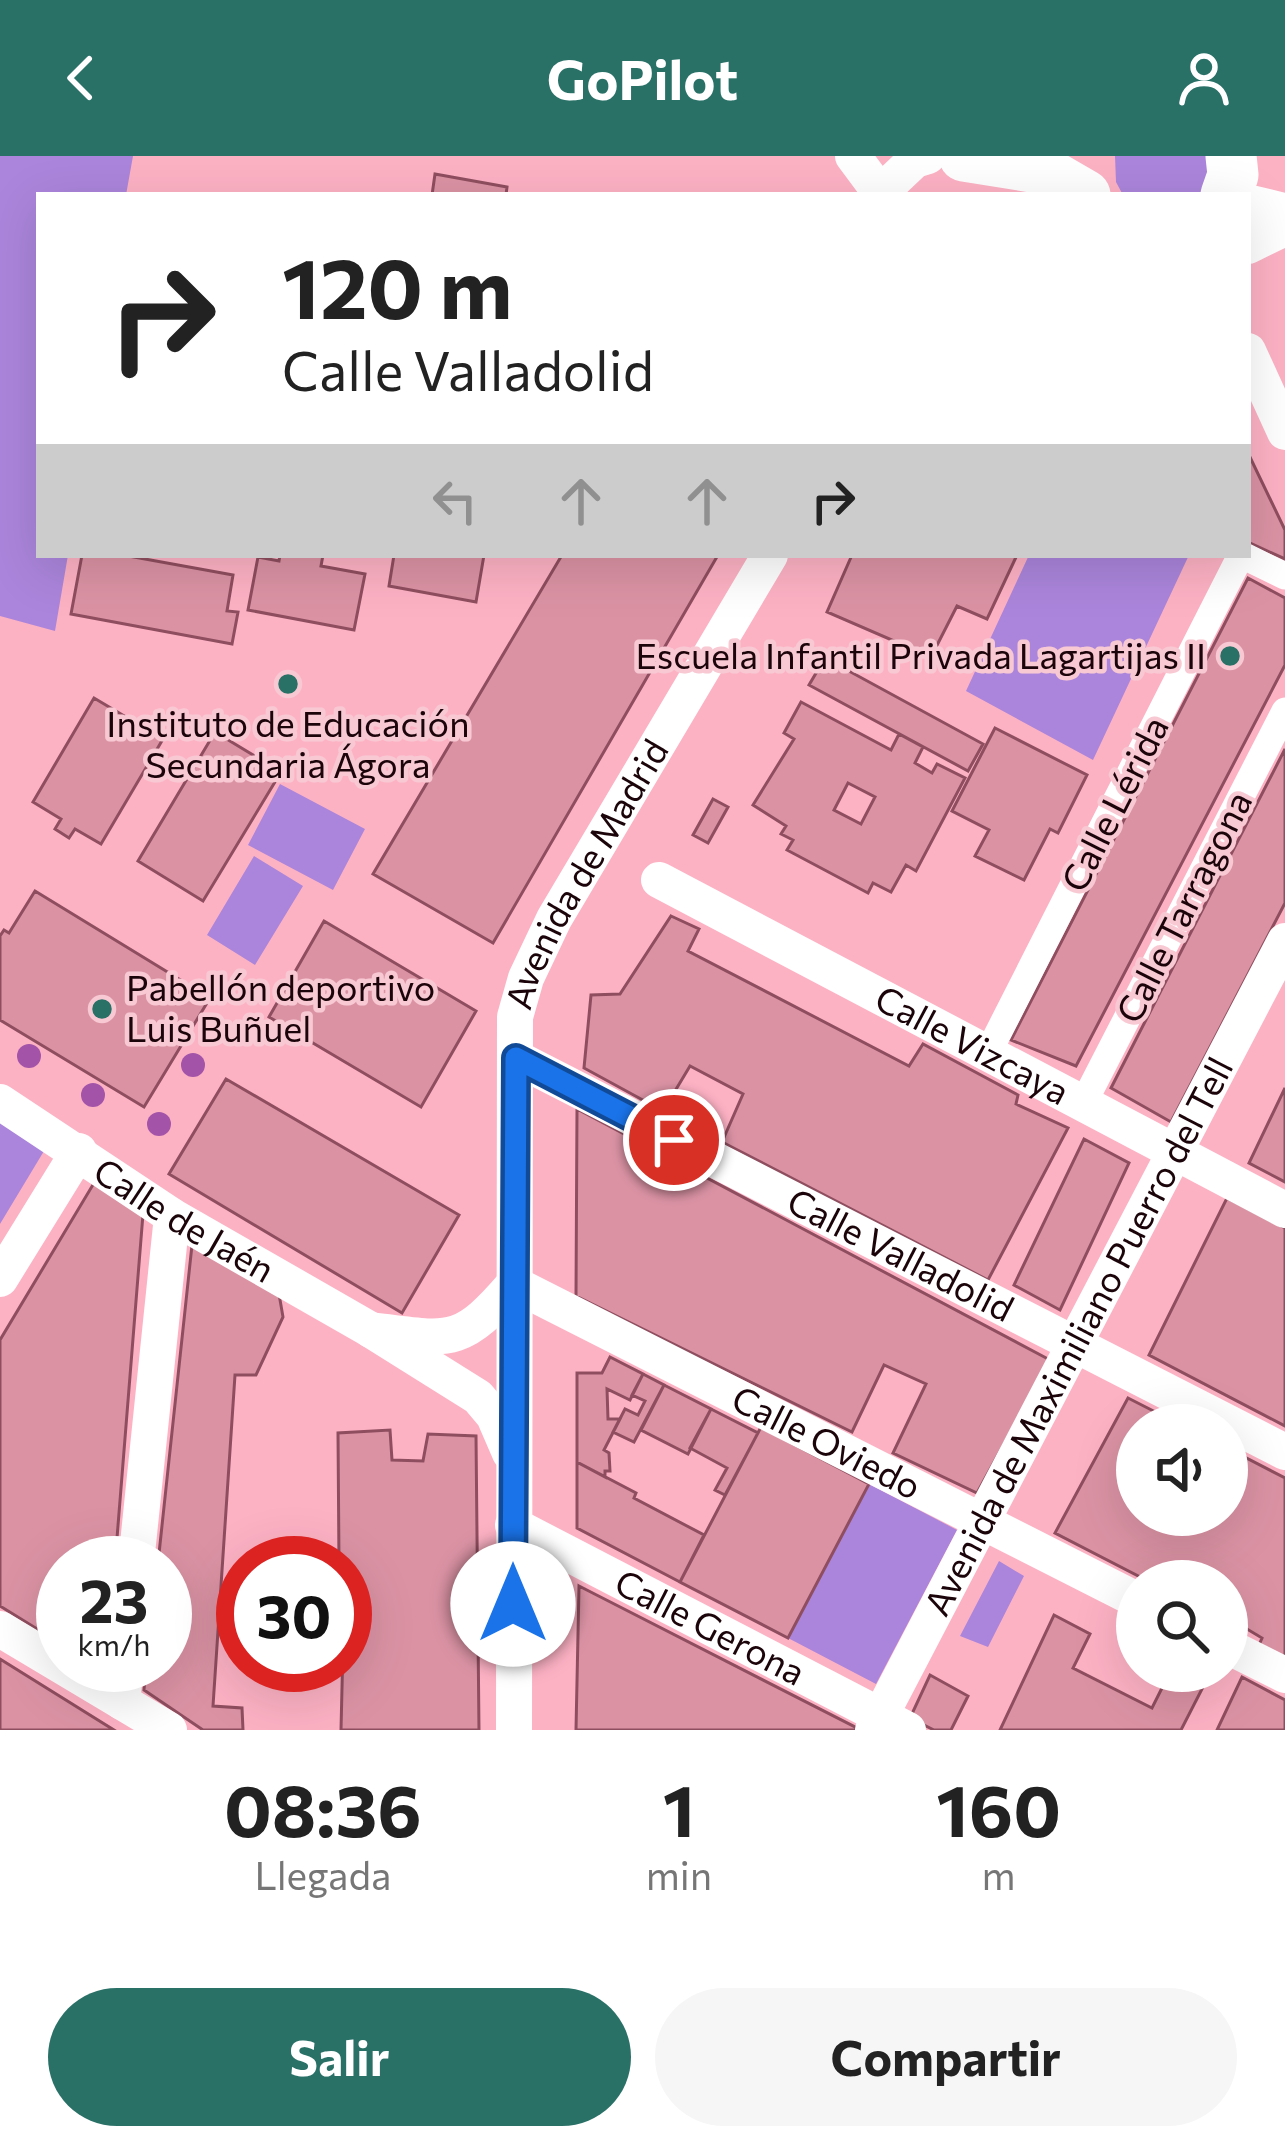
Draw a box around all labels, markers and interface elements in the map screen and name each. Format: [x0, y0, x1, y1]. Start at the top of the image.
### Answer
icon: back [48, 45, 114, 111]
text: GoPilot [547, 45, 738, 111]
icon: person [1171, 45, 1237, 111]
text: 120 m [282, 234, 512, 336]
icon: right [84, 240, 240, 396]
text: Calle Valladolid [282, 336, 654, 402]
icon: left [422, 468, 488, 534]
icon: ahead [548, 468, 614, 534]
icon: ahead [674, 468, 740, 534]
icon: right [800, 468, 866, 534]
place label: Escuela Infantil Privada Lagartijas II [636, 632, 1206, 676]
marker: Escuela Infantil Privada Lagartijas II [1217, 643, 1243, 669]
marker: Instituto de Educación Secundaria Ágora [275, 671, 301, 697]
place label: Instituto de Educación Secundaria Ágora [106, 700, 470, 785]
street label: Calle Lérida [1050, 708, 1176, 898]
street label: Avenida de Madrid [494, 730, 676, 1014]
street label: Calle Tarragona [1105, 783, 1259, 1029]
place label: Pabellón deportivo Luis Buñuel [126, 964, 435, 1049]
street label: Calle Vizcaya [869, 974, 1078, 1112]
marker: Pabellón deportivo Luis Buñuel [89, 996, 115, 1022]
street label: Avenida de Maximiliano Puerro del Tell [913, 1049, 1241, 1622]
pin [623, 1089, 725, 1191]
icon: arrive [641, 1107, 707, 1173]
street label: Calle de Jaén [87, 1147, 283, 1290]
street label: Calle Valladolid [781, 1177, 1022, 1329]
street label: Calle Oviedo [725, 1374, 929, 1507]
map controls [1116, 1404, 1248, 1692]
button: sound [1116, 1404, 1248, 1536]
speed limit sign: 30 [216, 1536, 372, 1692]
position arrow [450, 1541, 576, 1667]
street label: Calle Gerona [609, 1558, 813, 1693]
button: search [1116, 1560, 1248, 1692]
text: 23 [79, 1562, 149, 1635]
text: km/h [78, 1625, 150, 1662]
text: 08:36 [224, 1764, 422, 1852]
text: 1 [663, 1764, 695, 1852]
text: 160 [936, 1764, 1061, 1852]
text: Llegada [254, 1850, 391, 1898]
text: min [646, 1850, 712, 1898]
text: m [982, 1850, 1016, 1898]
button: Salir [48, 1988, 631, 2126]
button: Compartir [655, 1988, 1237, 2126]

